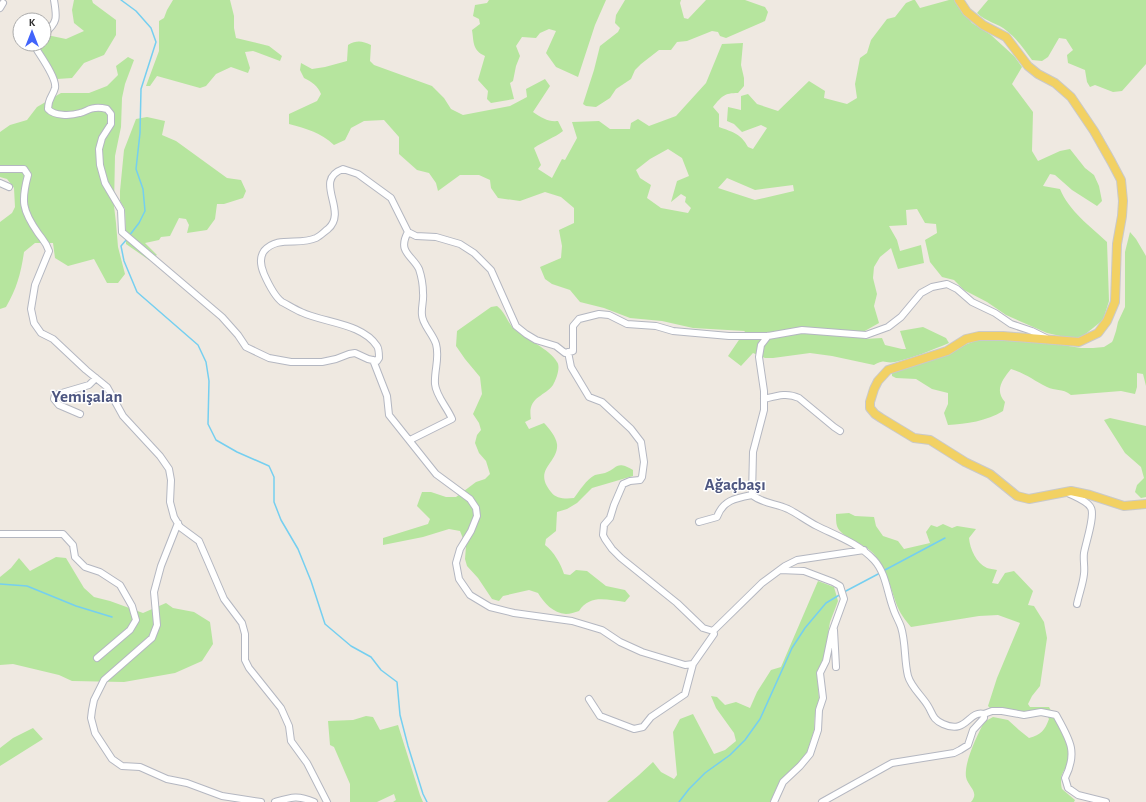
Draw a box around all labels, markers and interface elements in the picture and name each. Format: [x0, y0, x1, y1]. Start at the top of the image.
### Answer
north arrow [12, 12, 52, 52]
text: K [29, 17, 36, 28]
district label: Yemişalan [52, 388, 122, 405]
district label: Ağaçbaşı [704, 476, 766, 493]

